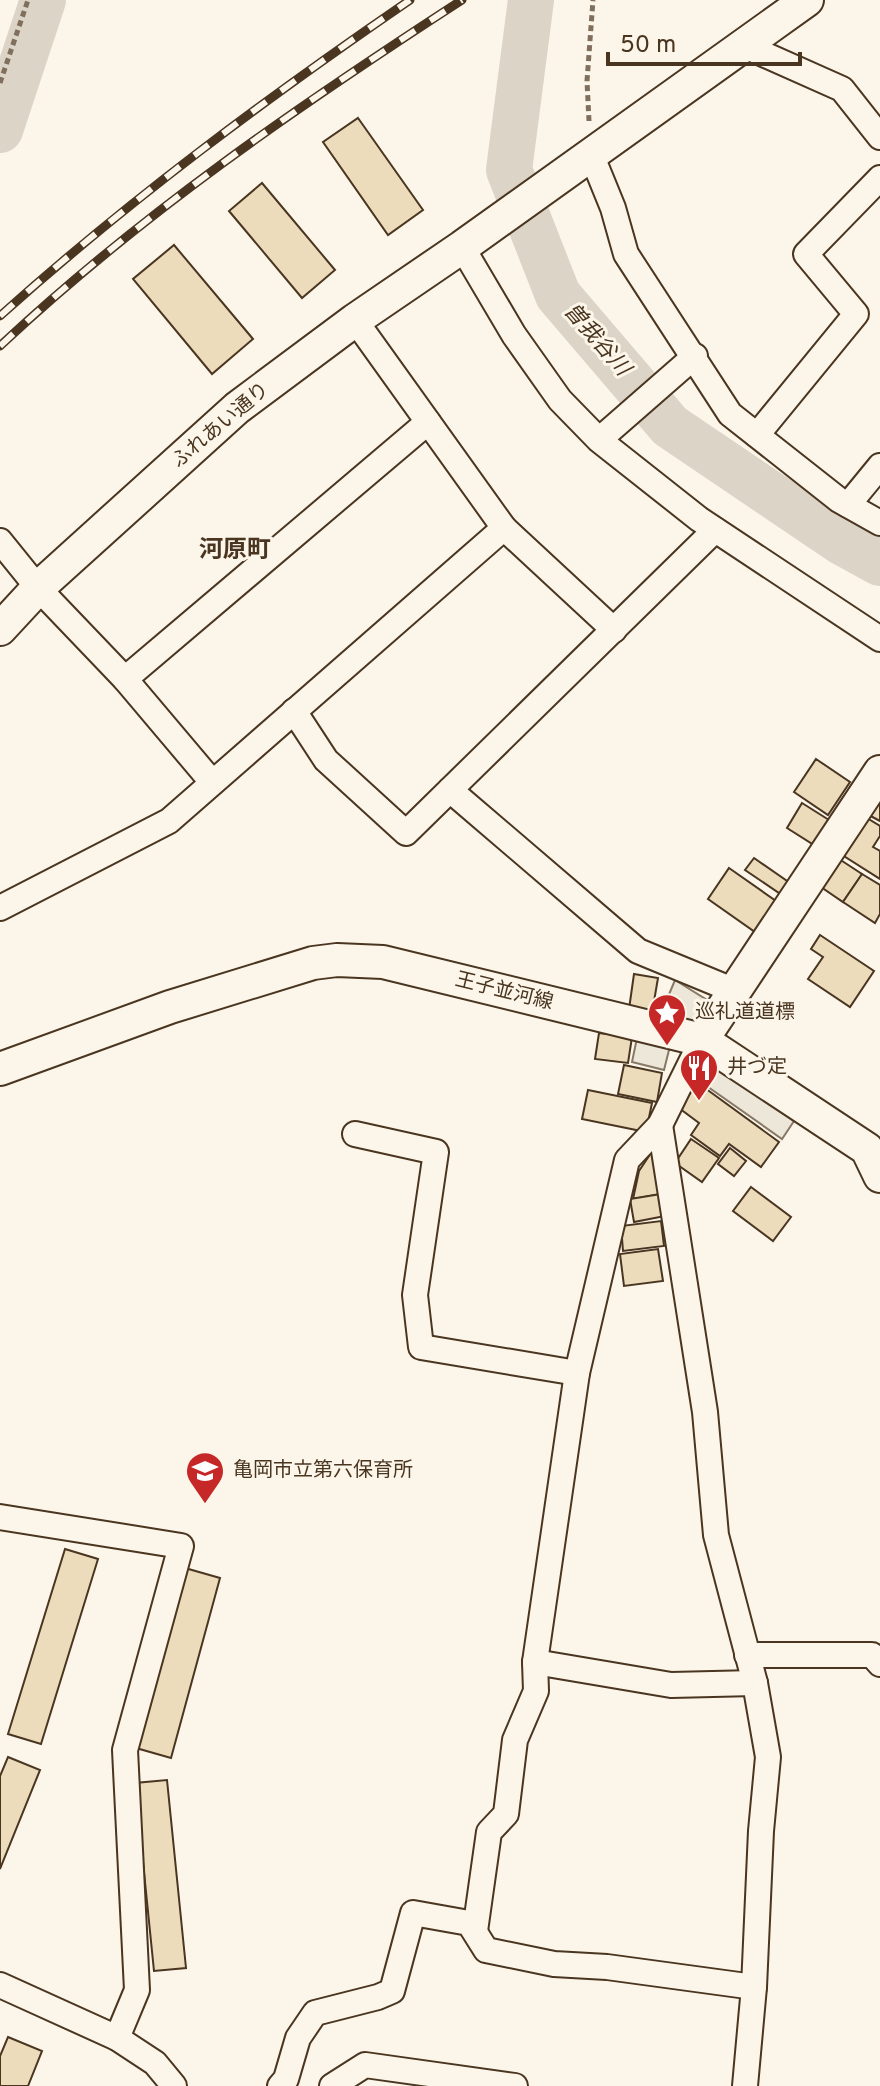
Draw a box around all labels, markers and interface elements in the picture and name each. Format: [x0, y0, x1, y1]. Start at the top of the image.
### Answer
scale bar [608, 16, 800, 66]
text: 50 m [620, 31, 676, 61]
water label: 曽我谷川 [557, 298, 636, 384]
street label: ふれあい通り [167, 377, 275, 475]
district label: 河原町 [199, 536, 271, 566]
street label: 王子並河線 [452, 967, 556, 1017]
place icon: 巡礼道道標 [646, 992, 688, 1047]
place label: 巡礼道道標 [695, 1000, 795, 1026]
restaurant icon: 井づ定 [678, 1047, 720, 1102]
place label: 井づ定 [727, 1055, 787, 1081]
school or university icon: 亀岡市立第六保育所 [184, 1450, 226, 1505]
place label: 亀岡市立第六保育所 [233, 1458, 413, 1484]

